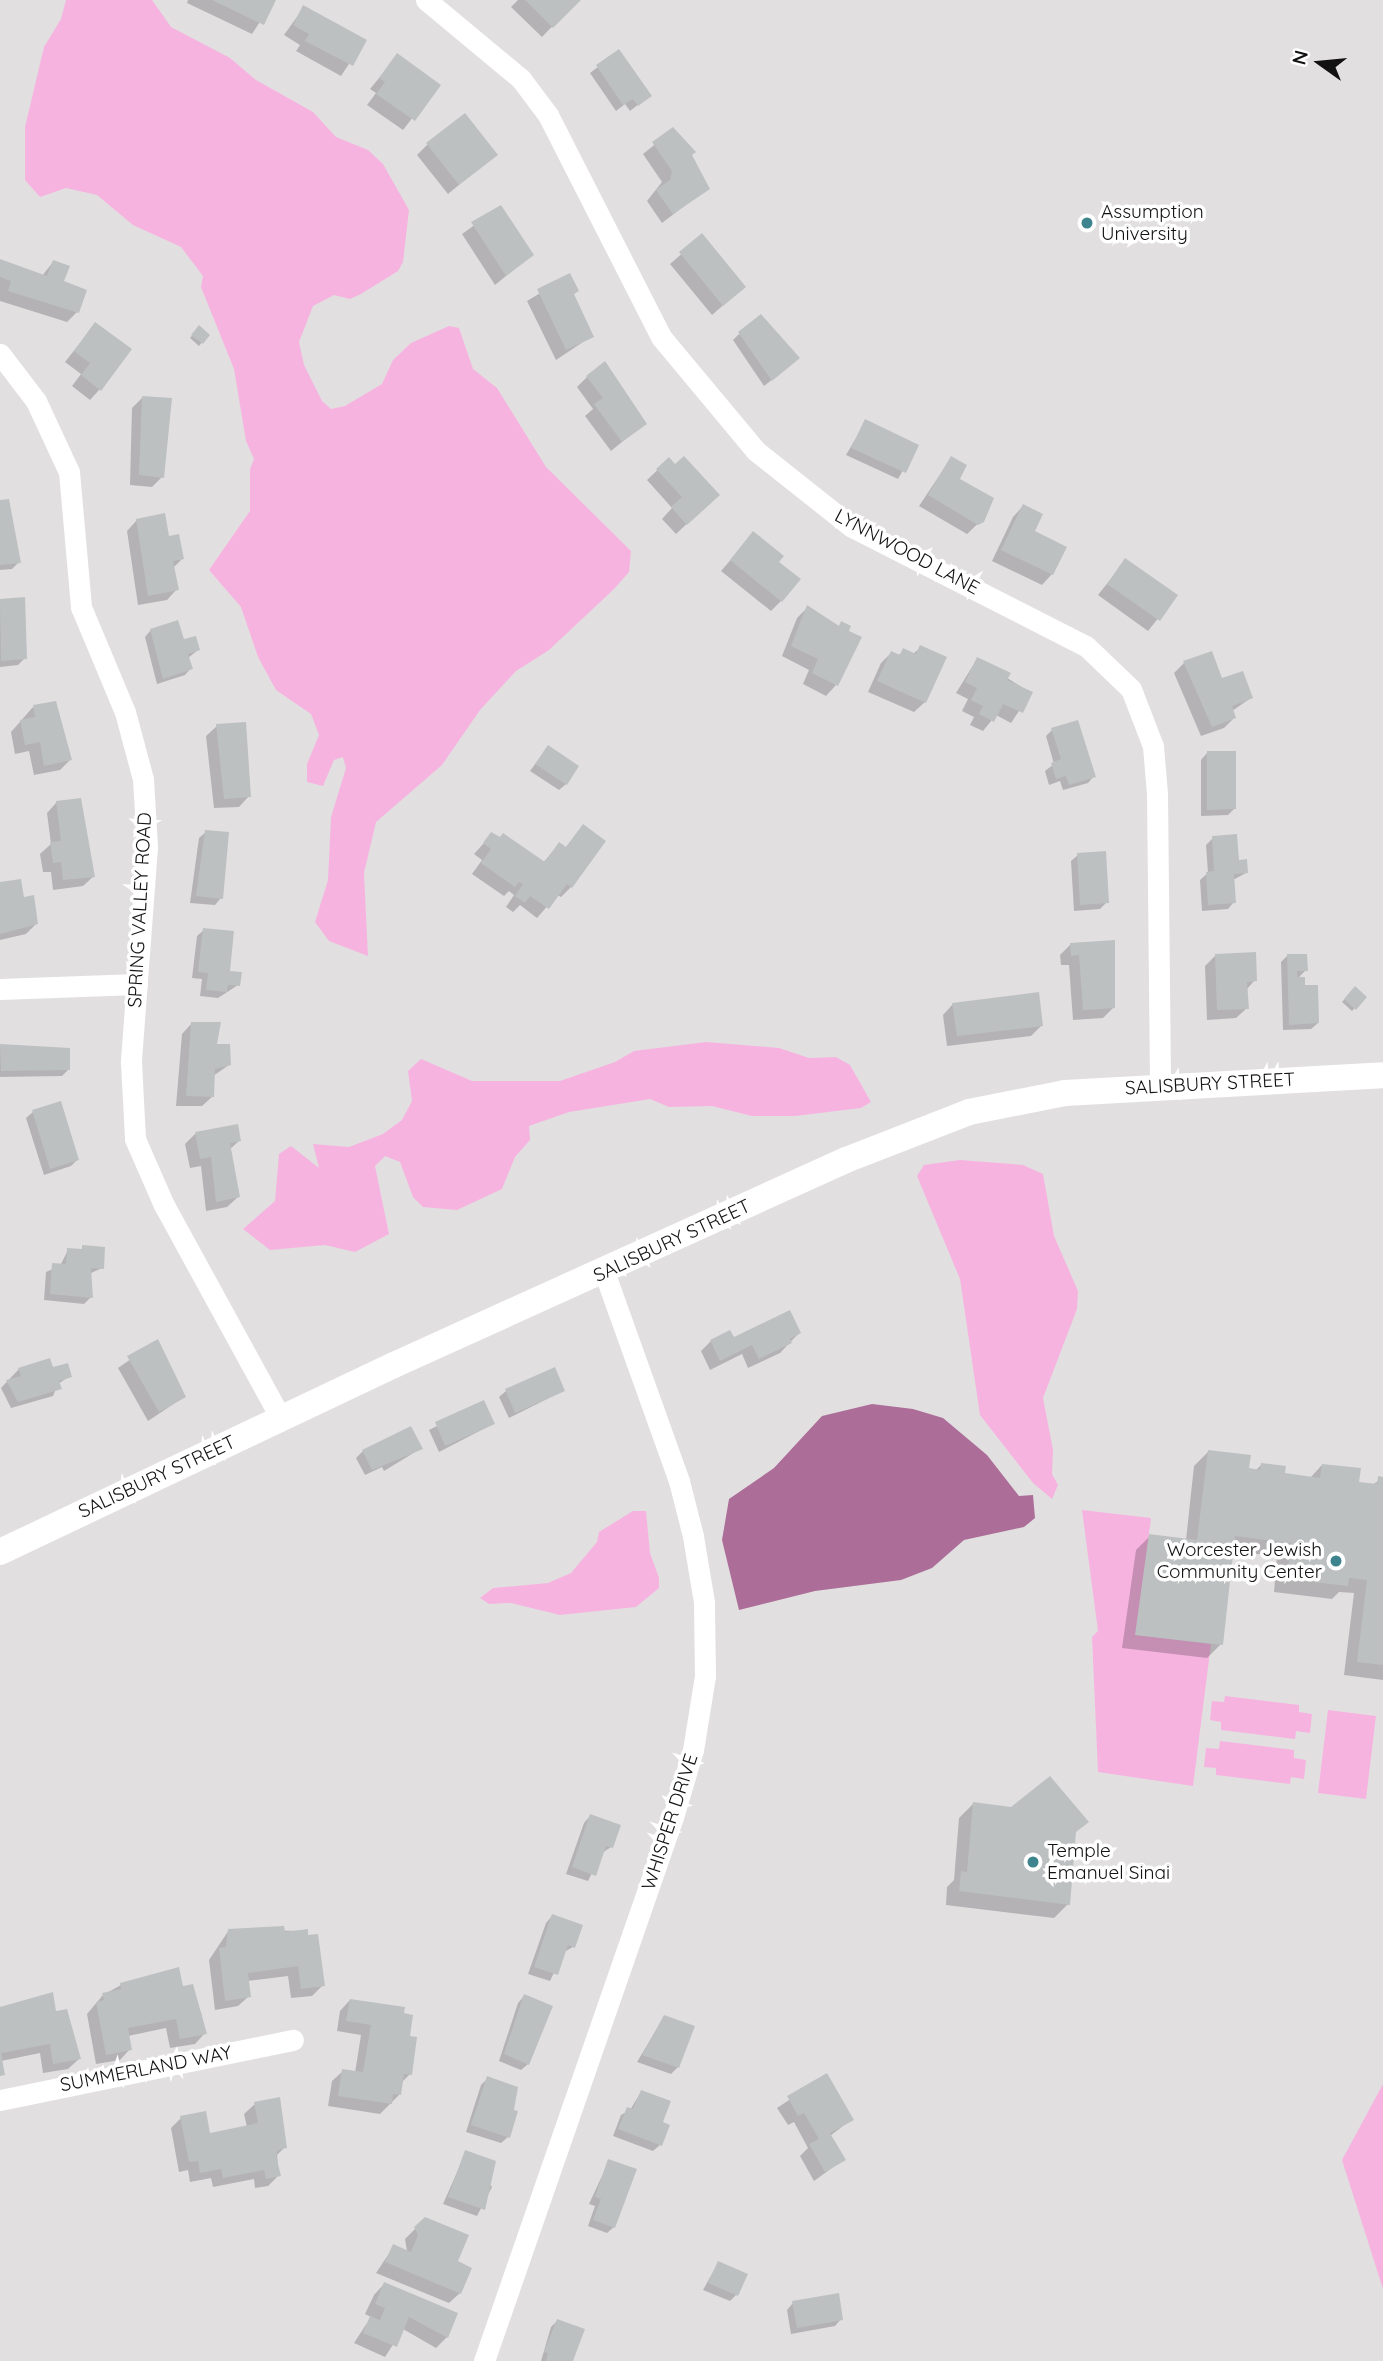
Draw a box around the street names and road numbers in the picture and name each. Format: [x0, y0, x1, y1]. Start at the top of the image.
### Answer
street label: LYNNWOOD LANE [831, 504, 983, 600]
street label: SPRING VALLEY ROAD [123, 812, 157, 1008]
street label: SALISBURY STREET [1124, 1068, 1296, 1100]
street label: SALISBURY STREET [590, 1195, 754, 1287]
street label: SALISBURY STREET [75, 1431, 239, 1523]
street label: WHISPER DRIVE [637, 1751, 703, 1893]
street label: SUMMERLAND WAY [58, 2041, 234, 2097]

